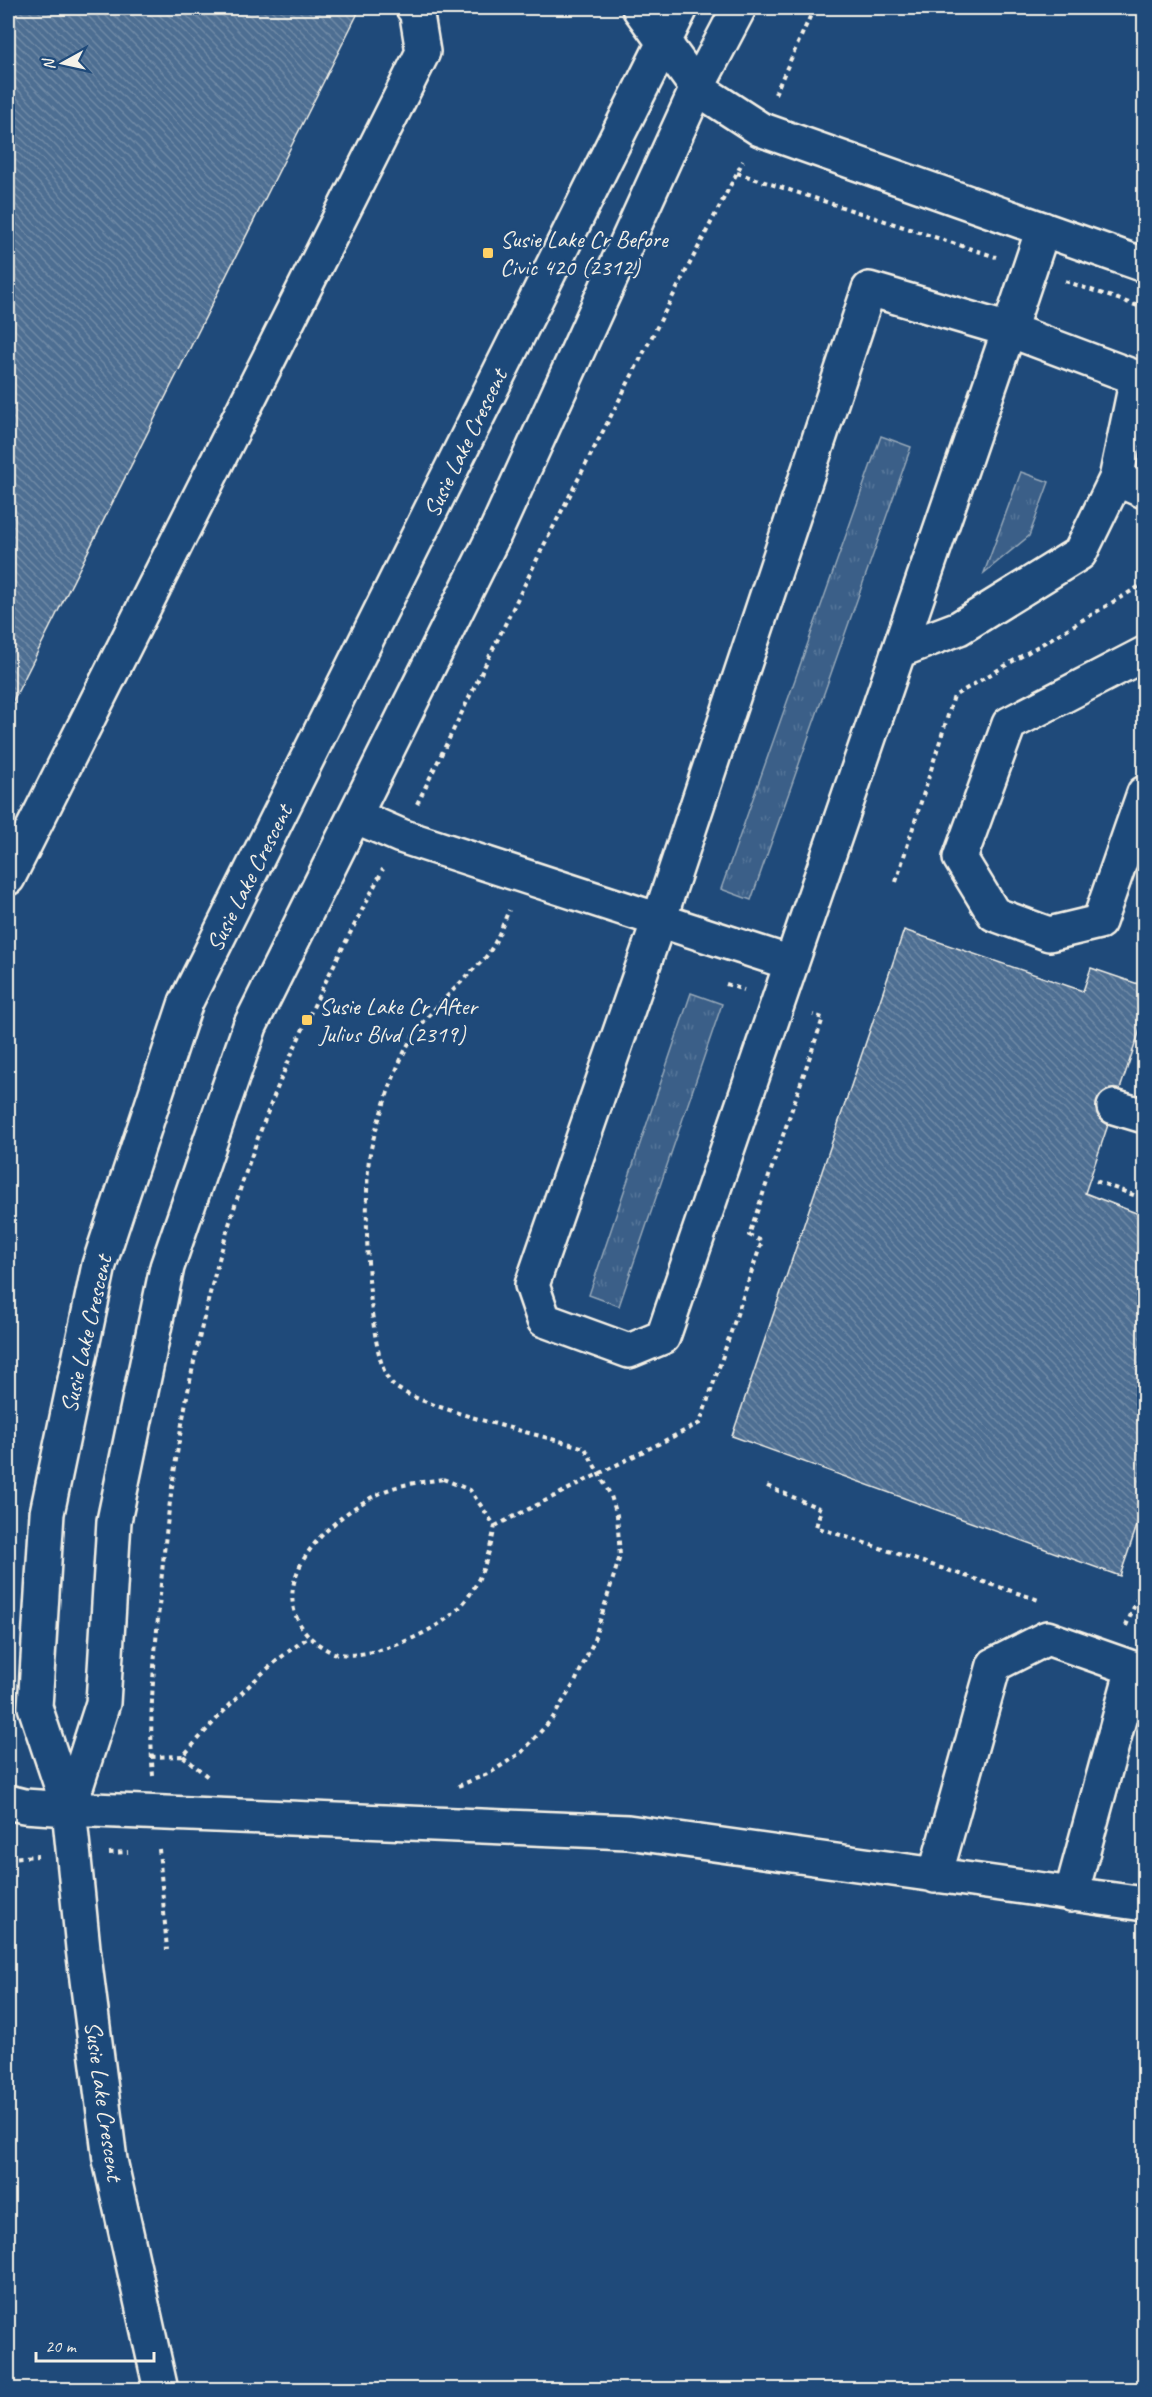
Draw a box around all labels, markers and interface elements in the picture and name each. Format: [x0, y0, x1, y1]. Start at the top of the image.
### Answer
north arrow [33, 33, 93, 93]
text: N [38, 56, 60, 71]
place label: Susie Lake Cr Before Civic 420 (2312) [500, 224, 670, 282]
marker: Susie Lake Cr Before Civic 420 (2312) [481, 246, 495, 260]
street label: Susie Lake Crescent [416, 362, 515, 522]
street label: Susie Lake Crescent [199, 798, 300, 956]
place label: Susie Lake Cr After Julius Blvd (2319) [318, 991, 479, 1049]
marker: Susie Lake Cr After Julius Blvd (2319) [300, 1013, 314, 1027]
street label: Susie Lake Crescent [53, 1250, 119, 1416]
street label: Susie Lake Crescent [78, 2019, 130, 2185]
scale bar [36, 2325, 154, 2363]
text: 20 m [45, 2335, 78, 2357]

